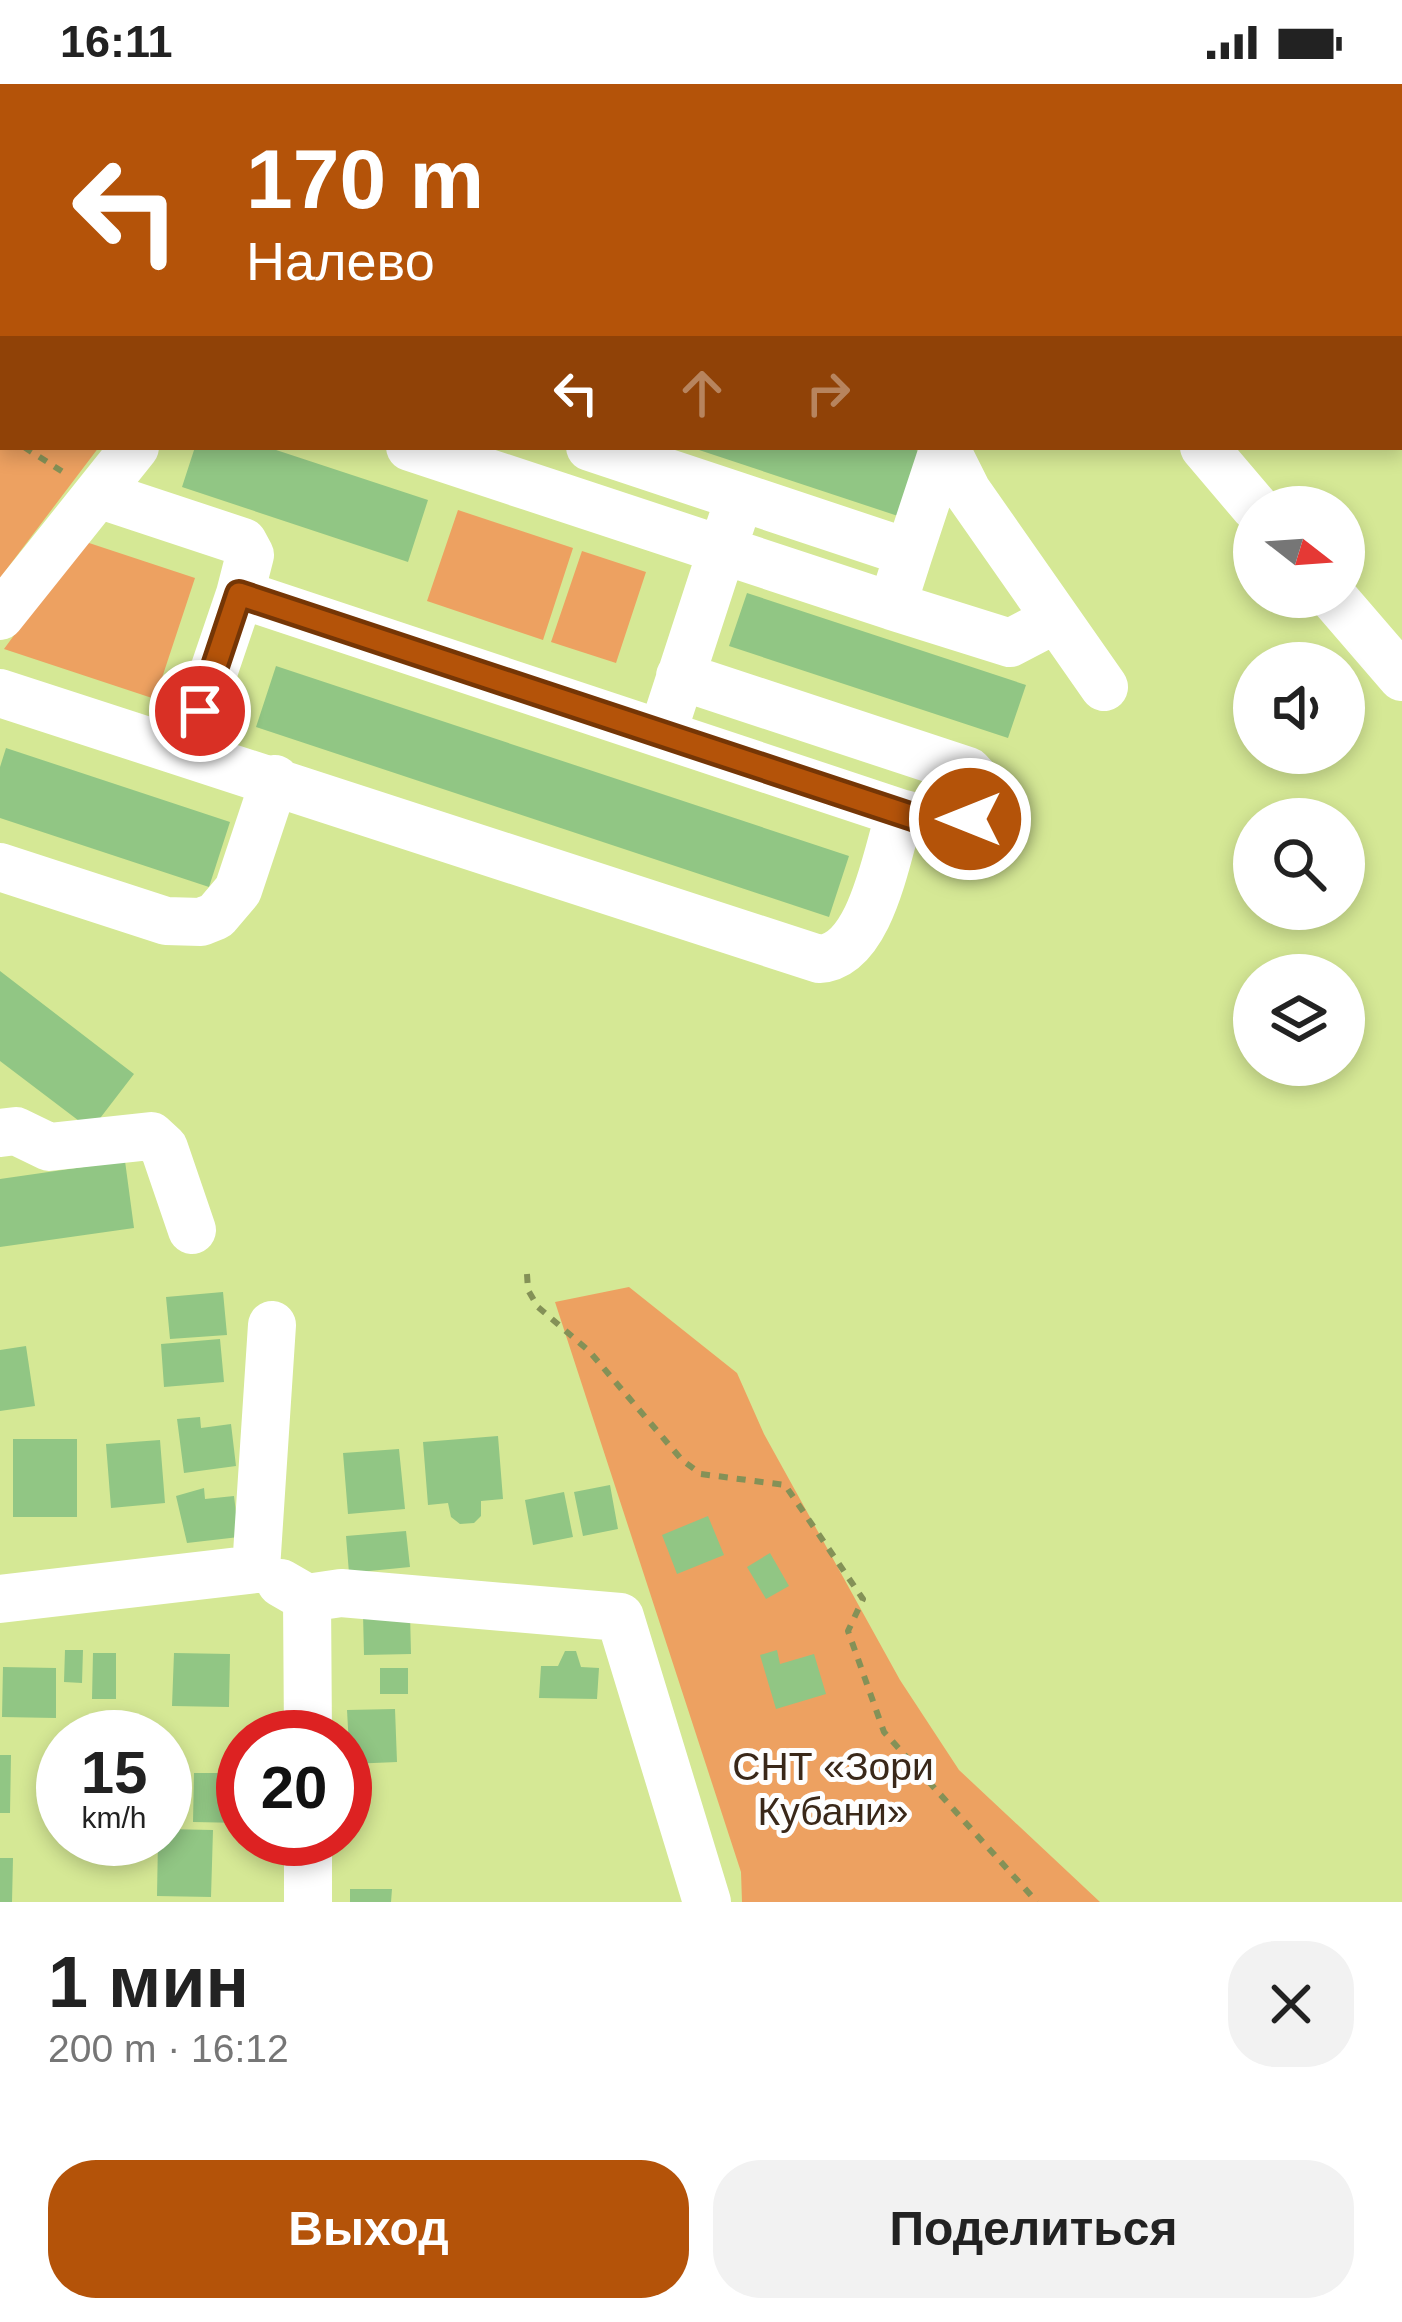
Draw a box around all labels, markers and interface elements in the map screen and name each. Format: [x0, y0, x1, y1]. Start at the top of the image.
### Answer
text: 16:11 [60, 16, 173, 67]
icon: left [48, 132, 204, 288]
text: 170 m [246, 132, 484, 226]
text: Налево [246, 231, 435, 291]
icon: left [543, 360, 609, 426]
icon: ahead [669, 360, 735, 426]
icon: right [795, 360, 861, 426]
north arrow [1233, 486, 1365, 618]
map controls [1233, 486, 1365, 1086]
button: sound [1233, 642, 1365, 774]
pin [149, 660, 251, 762]
icon: arrive [167, 678, 233, 744]
position arrow [907, 756, 1033, 882]
button: search [1233, 798, 1365, 930]
button: layers [1233, 954, 1365, 1086]
speed limit sign: 20 [216, 1710, 372, 1866]
text: 15 [81, 1739, 147, 1806]
park label: СНТ «Зори Кубани» [732, 1745, 934, 1833]
text: km/h [81, 1801, 147, 1834]
button: close [1228, 1941, 1354, 2067]
text: 1 мин [48, 1942, 249, 2022]
text: 200 m · 16:12 [48, 2027, 289, 2070]
button: Выход [48, 2160, 689, 2298]
button: Поделиться [713, 2160, 1354, 2298]

